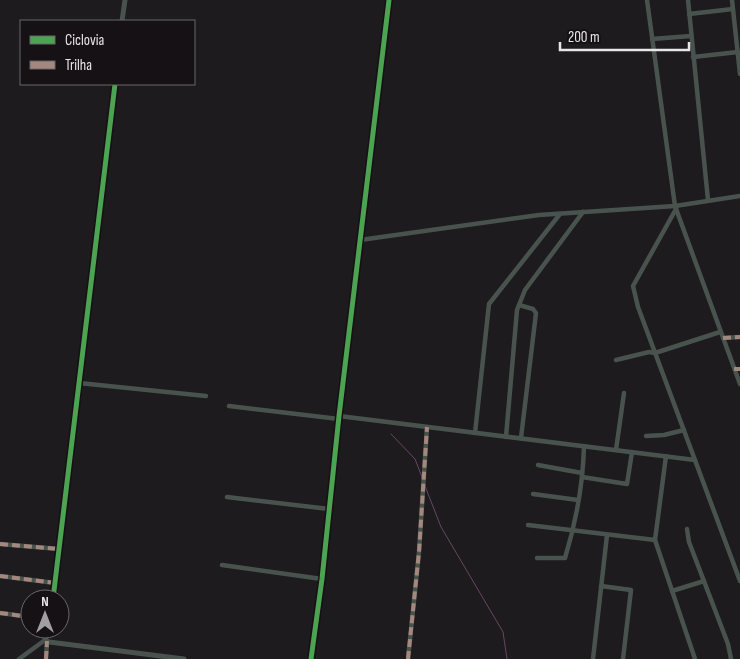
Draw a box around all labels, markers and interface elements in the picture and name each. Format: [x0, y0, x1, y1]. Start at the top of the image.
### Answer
legend [20, 20, 195, 85]
scale bar [560, 20, 689, 52]
text: 200 m [568, 28, 600, 47]
text: Ciclovia [65, 31, 105, 50]
text: Trilha [65, 56, 92, 75]
north arrow [20, 589, 70, 639]
text: N [41, 593, 49, 610]

